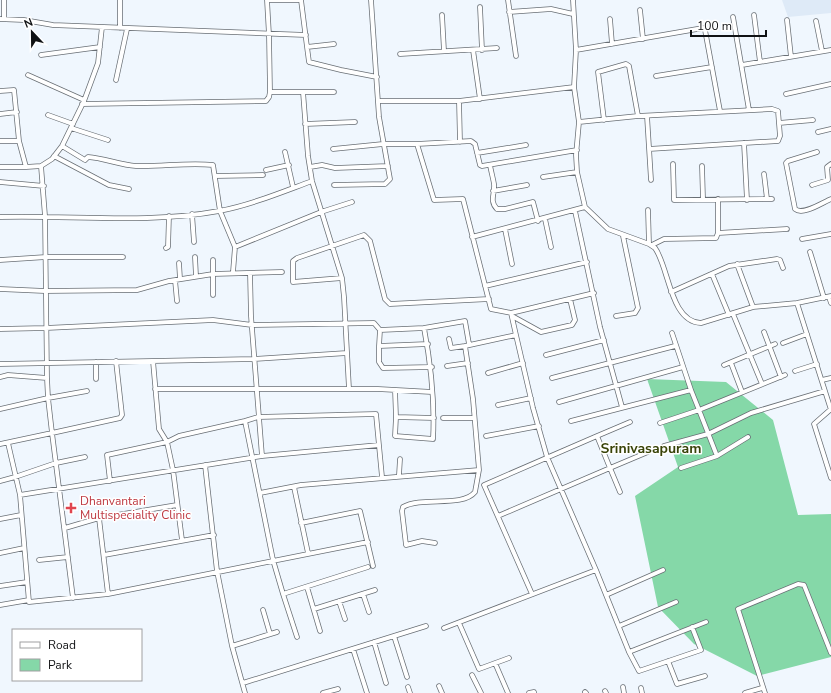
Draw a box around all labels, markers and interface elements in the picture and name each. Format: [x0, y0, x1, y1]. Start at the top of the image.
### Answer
north arrow [12, 12, 52, 52]
scale bar [691, 12, 766, 38]
text: N [22, 15, 35, 32]
text: 100 m [697, 18, 732, 34]
district label: Srinivasapuram [601, 439, 701, 458]
place label: Dhanvantari Multispeciality Clinic [80, 493, 191, 523]
marker: Dhanvantari Multispeciality Clinic [65, 502, 77, 514]
legend [12, 629, 142, 681]
text: Road [48, 637, 76, 653]
text: Park [48, 657, 73, 673]

